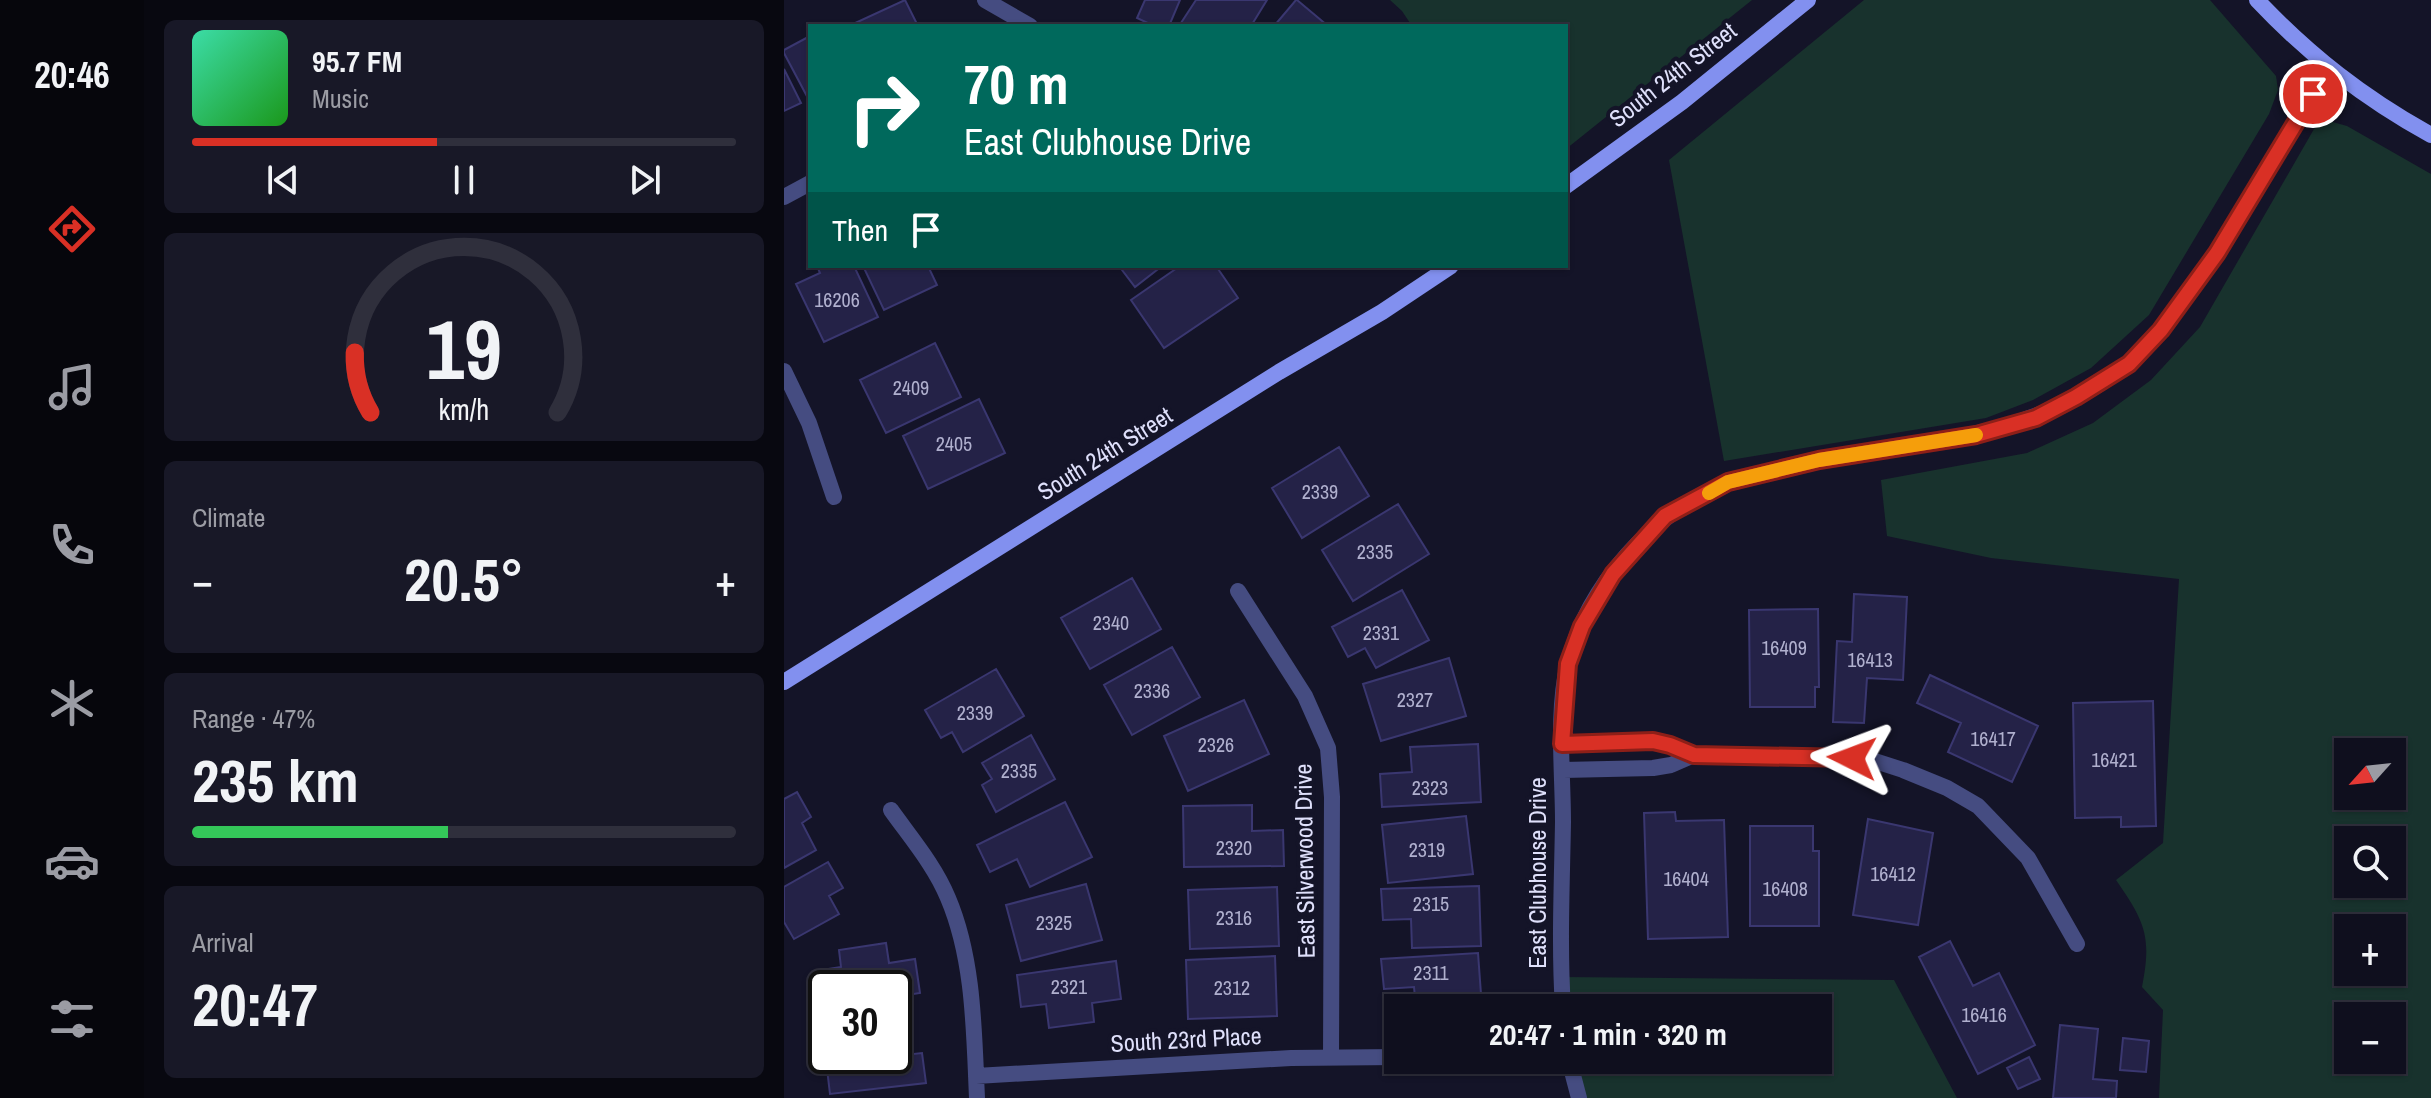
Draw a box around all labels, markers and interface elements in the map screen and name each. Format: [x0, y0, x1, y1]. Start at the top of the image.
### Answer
street label: South 24th Street [1602, 14, 1743, 134]
text: 95.7 FM [312, 41, 402, 81]
text: 70 m [964, 46, 1069, 121]
text: 20:46 [34, 51, 110, 99]
icon: right [832, 56, 936, 160]
pin [2279, 60, 2347, 128]
icon: arrive [2291, 72, 2335, 116]
text: Music [312, 81, 369, 116]
text: East Clubhouse Drive [964, 118, 1251, 166]
icon: previous [261, 158, 305, 202]
icon: pause [442, 158, 486, 202]
icon: next [623, 158, 667, 202]
icon: directions [44, 201, 100, 257]
icon: arrive [904, 208, 948, 252]
text: Then [832, 210, 888, 250]
house number: 16206 [814, 286, 860, 313]
text: 19 [426, 292, 502, 404]
icon: music [44, 359, 100, 415]
house number: 2409 [893, 374, 929, 401]
text: km/h [439, 390, 489, 429]
street label: South 24th Street [1031, 399, 1178, 507]
house number: 2405 [936, 430, 972, 457]
house number: 2339 [1302, 478, 1338, 505]
text: Climate [192, 500, 265, 535]
icon: phone [44, 517, 100, 573]
house number: 2335 [1357, 538, 1393, 565]
text: 20.5° [404, 539, 524, 620]
text: − [192, 550, 213, 610]
text: + [715, 550, 736, 610]
house number: 2340 [1093, 609, 1129, 636]
house number: 2331 [1363, 619, 1399, 646]
house number: 16409 [1761, 634, 1807, 661]
house number: 16413 [1847, 646, 1893, 673]
icon: climate [44, 675, 100, 731]
house number: 2336 [1134, 677, 1170, 704]
house number: 2327 [1397, 686, 1433, 713]
house number: 2339 [957, 699, 993, 726]
text: Range · 47% [192, 701, 315, 736]
position arrow [1810, 716, 1894, 800]
house number: 16417 [1970, 725, 2016, 752]
house number: 2326 [1198, 731, 1234, 758]
north arrow [2334, 738, 2406, 810]
map controls [2334, 738, 2406, 1074]
text: 235 km [192, 740, 359, 821]
house number: 16421 [2091, 746, 2137, 773]
house number: 2335 [1001, 757, 1037, 784]
street label: East Silverwood Drive [1286, 763, 1322, 959]
house number: 2323 [1412, 774, 1448, 801]
street label: East Clubhouse Drive [1521, 777, 1553, 969]
button: search [2334, 826, 2406, 898]
icon: car [44, 833, 100, 889]
house number: 2320 [1216, 834, 1252, 861]
house number: 2319 [1409, 836, 1445, 863]
house number: 16412 [1870, 860, 1916, 887]
house number: 16404 [1663, 865, 1709, 892]
house number: 16408 [1762, 875, 1808, 902]
house number: 2315 [1413, 890, 1449, 917]
house number: 2316 [1216, 904, 1252, 931]
house number: 2325 [1036, 909, 1072, 936]
button: + [2334, 914, 2406, 986]
text: Arrival [192, 925, 254, 960]
house number: 2311 [1413, 959, 1449, 986]
text: 20:47 [192, 964, 318, 1045]
speed limit sign: 30 [808, 970, 912, 1074]
house number: 2321 [1051, 973, 1087, 1000]
house number: 2312 [1214, 974, 1250, 1001]
icon: filters [44, 991, 100, 1047]
house number: 16416 [1961, 1001, 2007, 1028]
button: − [2334, 1002, 2406, 1074]
text: 20:47 · 1 min · 320 m [1489, 1014, 1727, 1054]
street label: South 23rd Place [1110, 1019, 1262, 1059]

